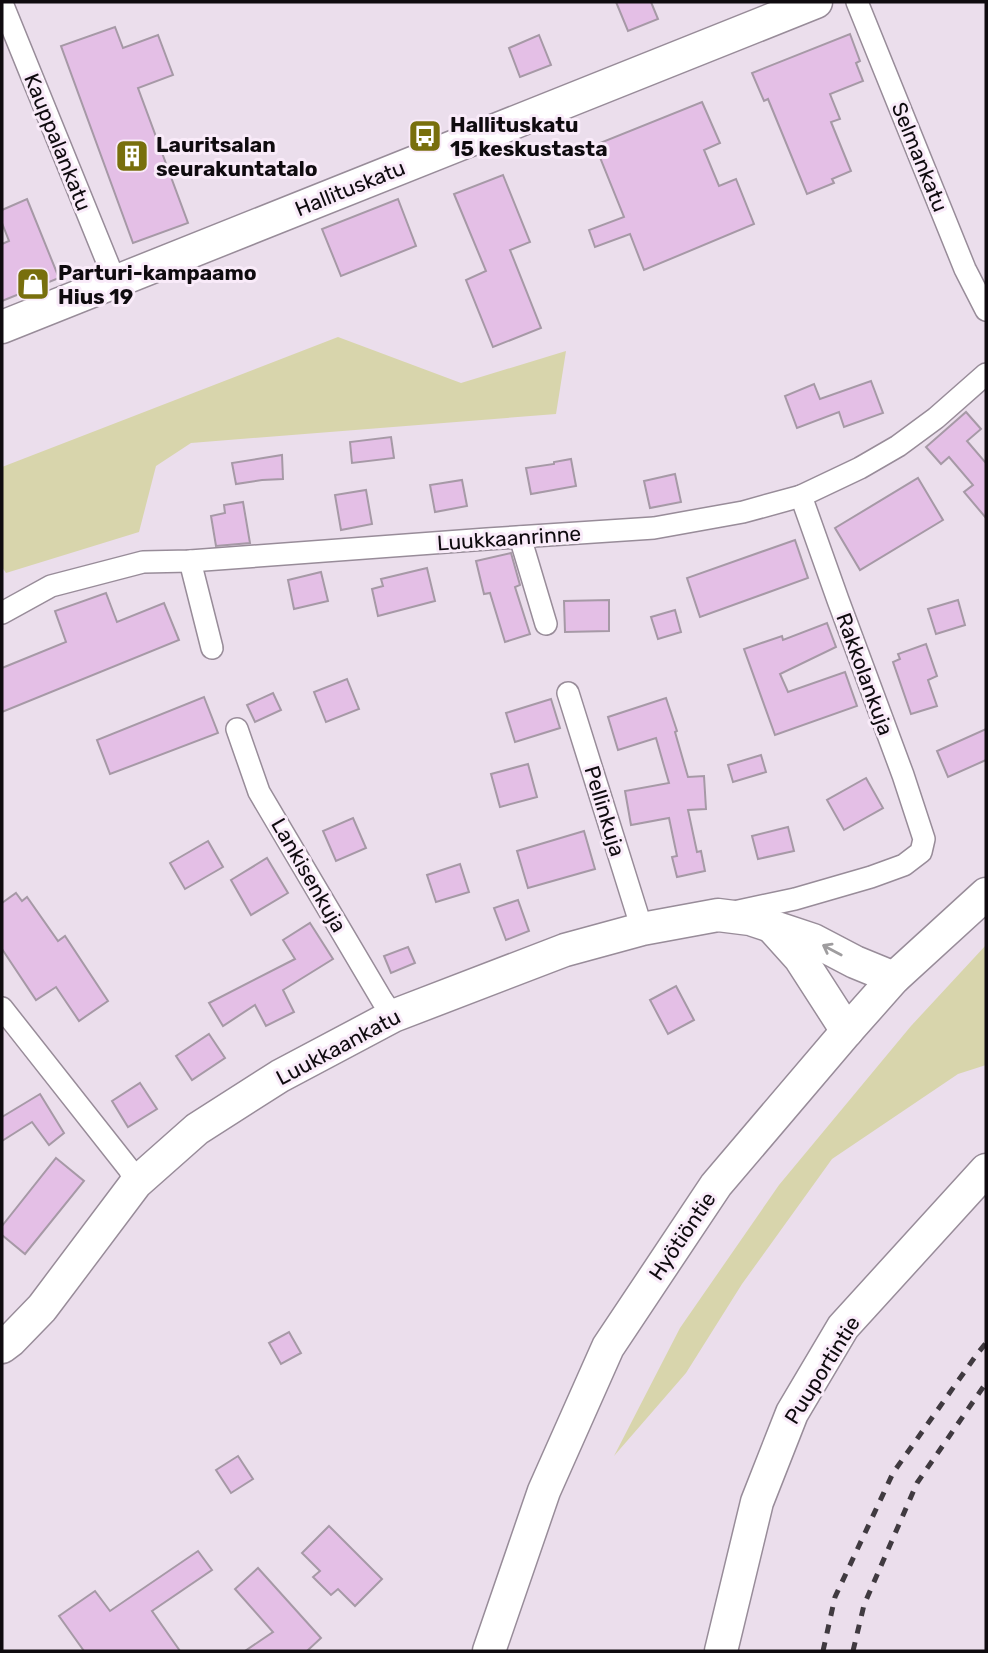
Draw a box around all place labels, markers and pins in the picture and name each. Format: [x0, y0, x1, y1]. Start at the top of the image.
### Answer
place label: Hallituskatu 15 keskustasta [450, 112, 608, 161]
bus stop icon: Hallituskatu 15 keskustasta [406, 117, 444, 155]
place label: Lauritsalan seurakuntatalo [156, 132, 318, 181]
building icon: Lauritsalan seurakuntatalo [113, 137, 151, 175]
place label: Parturi-kampaamo Hius 19 [58, 260, 257, 309]
shop icon: Parturi-kampaamo Hius 19 [14, 265, 52, 303]

